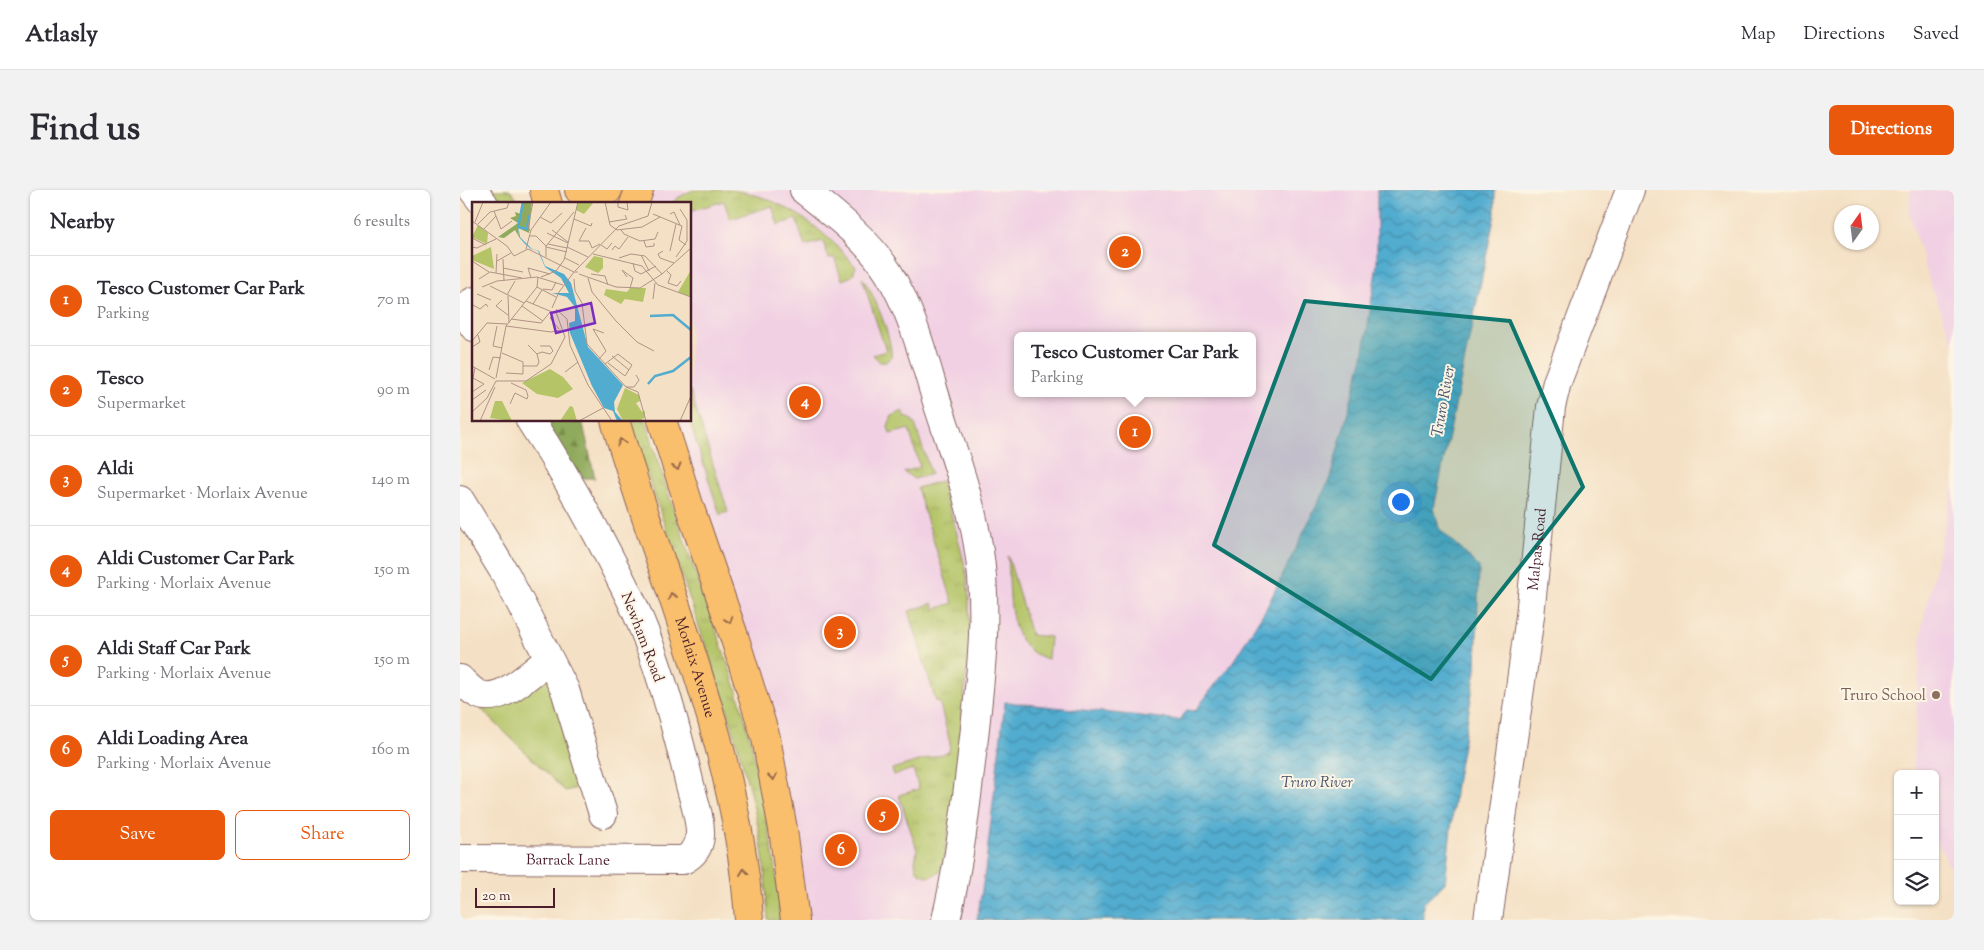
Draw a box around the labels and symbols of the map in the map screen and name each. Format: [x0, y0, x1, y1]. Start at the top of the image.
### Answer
inset map [472, 202, 691, 421]
north arrow [1834, 205, 1879, 250]
pin: 2 [1109, 233, 1141, 271]
water label: Truro River [1427, 364, 1462, 439]
pin: 4 [789, 383, 821, 421]
pin: 1 [1119, 413, 1151, 451]
one-way arrow [617, 438, 627, 447]
one-way arrow [671, 462, 681, 470]
your location [1388, 489, 1414, 515]
street label: Malpas Road [1524, 507, 1553, 592]
street label: Newham Road [615, 590, 669, 686]
one-way arrow [668, 593, 678, 601]
pin: 3 [824, 613, 856, 651]
street label: Morlaix Avenue [668, 615, 720, 720]
one-way arrow [723, 616, 733, 624]
place label: Truro School [1841, 686, 1926, 707]
marker: Truro School [1930, 689, 1942, 701]
one-way arrow [767, 772, 778, 781]
water label: Truro River [1281, 772, 1353, 795]
pin: 5 [867, 796, 899, 834]
pin: 6 [825, 831, 857, 869]
street label: Barrack Lane [526, 850, 610, 872]
one-way arrow [739, 867, 750, 875]
scale bar [475, 885, 555, 908]

